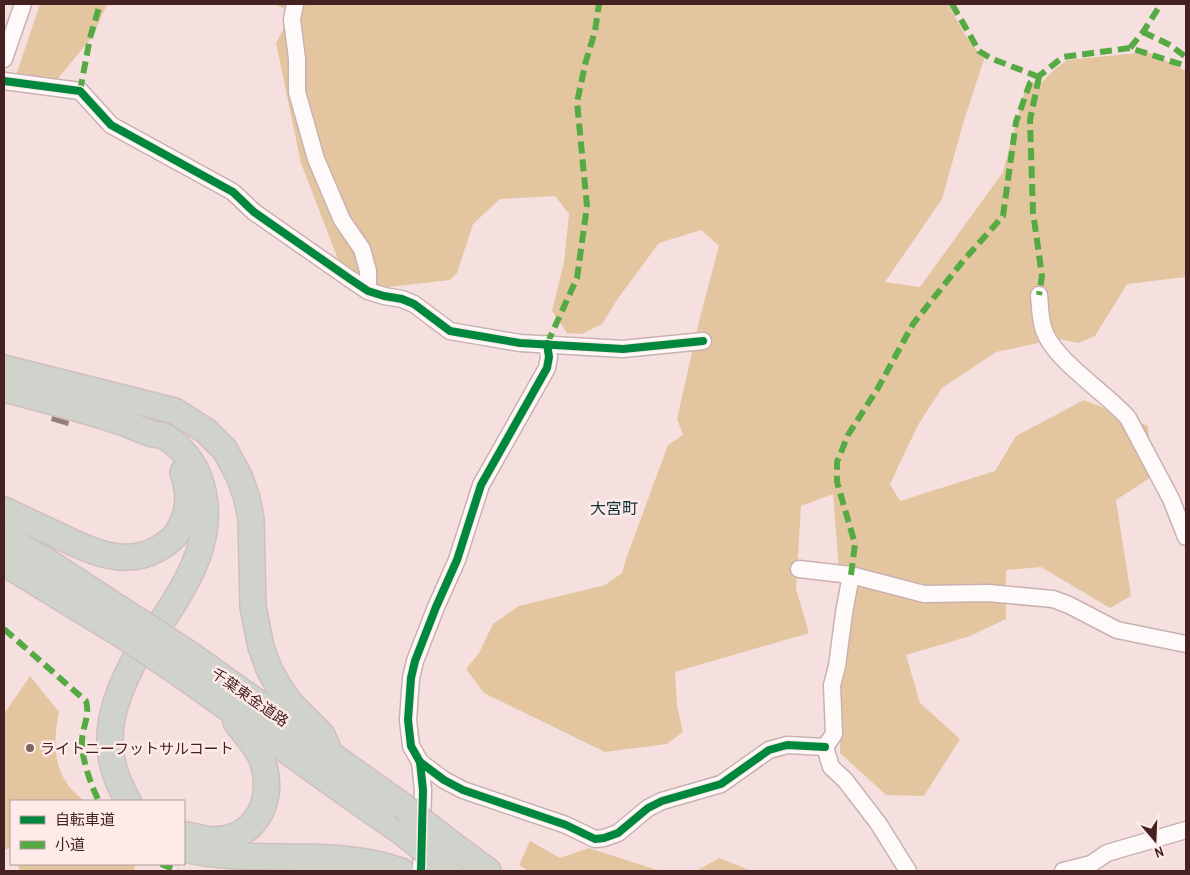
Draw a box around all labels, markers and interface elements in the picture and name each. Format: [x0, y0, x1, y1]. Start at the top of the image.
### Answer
district label: 大宮町 [590, 497, 638, 519]
street label: 千葉東金道路 [207, 663, 293, 731]
place label: ライトニーフットサルコート [40, 738, 234, 759]
marker: ライトニーフットサルコート [24, 742, 36, 754]
legend [10, 800, 185, 865]
text: 自転車道 [55, 809, 115, 830]
north arrow [1130, 815, 1180, 865]
text: 小道 [55, 834, 85, 855]
text: N [1152, 842, 1166, 862]

